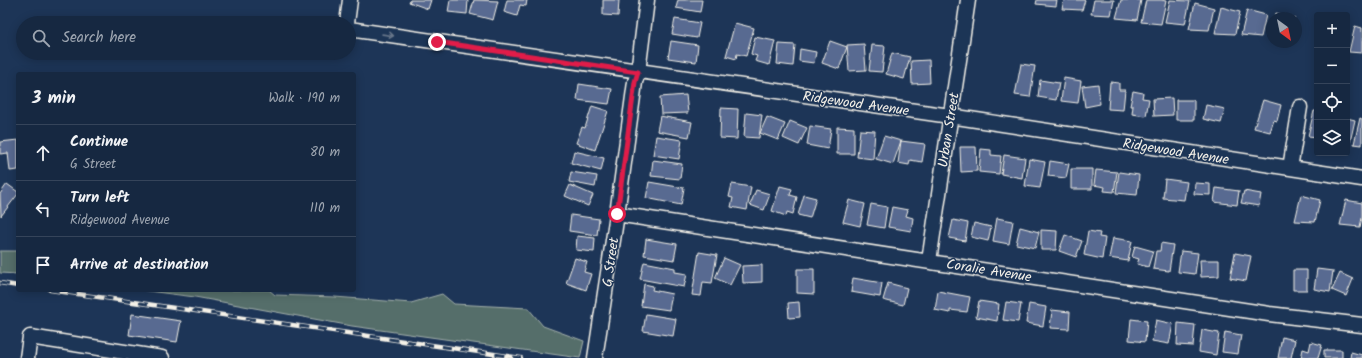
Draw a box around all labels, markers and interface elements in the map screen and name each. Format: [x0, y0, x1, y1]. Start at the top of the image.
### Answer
north arrow [1266, 12, 1302, 48]
map controls [1314, 12, 1350, 156]
button: + [1314, 12, 1350, 48]
search box [16, 16, 356, 60]
text: Search here [62, 26, 136, 50]
icon: search [30, 27, 52, 49]
one-way arrow [381, 31, 394, 39]
route end [428, 33, 446, 51]
button: − [1314, 48, 1350, 84]
button: locate [1314, 84, 1350, 120]
text: 3 min [32, 85, 76, 112]
street label: Ridgewood Avenue [801, 86, 911, 122]
text: Walk · 190 m [268, 88, 340, 109]
street label: Urban Street [932, 91, 966, 169]
button: layers [1314, 120, 1350, 156]
text: Continue [70, 130, 128, 154]
street label: Ridgewood Avenue [1121, 133, 1231, 171]
icon: ahead [32, 142, 54, 164]
text: 80 m [310, 142, 340, 163]
text: G Street [70, 154, 116, 175]
text: Turn left [70, 186, 130, 210]
icon: left [32, 198, 54, 220]
text: 110 m [310, 198, 340, 219]
route start [608, 205, 626, 223]
text: Ridgewood Avenue [70, 210, 170, 231]
street label: G Street [597, 235, 625, 288]
text: Arrive at destination [70, 253, 209, 277]
street label: Coralie Avenue [945, 253, 1034, 289]
icon: arrive [32, 254, 54, 276]

